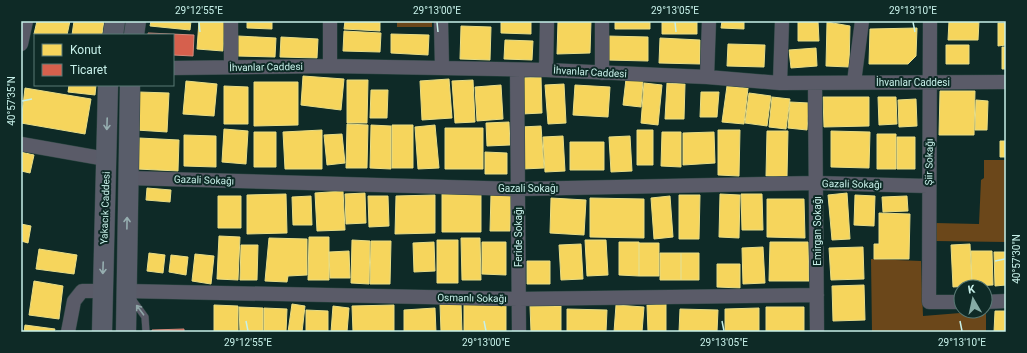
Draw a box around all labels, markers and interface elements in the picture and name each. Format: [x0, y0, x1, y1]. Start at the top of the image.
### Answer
text: 29°12'55"E [175, 5, 223, 16]
text: 29°13'00"E [413, 5, 461, 16]
text: 29°13'05"E [651, 5, 699, 16]
text: 29°13'10"E [889, 5, 937, 16]
legend [34, 34, 174, 86]
text: Konut [70, 43, 101, 57]
street label: İhvanlar Caddesi [229, 60, 303, 73]
text: Ticaret [70, 63, 107, 77]
street label: İhvanlar Caddesi [553, 64, 627, 79]
text: 40°57'35"N [6, 76, 17, 126]
street label: İhvanlar Caddesi [876, 76, 950, 88]
one-way arrow [103, 117, 111, 130]
street label: Şiir Sokağı [923, 138, 935, 186]
street label: Yakacık Caddesi [98, 171, 112, 245]
street label: Gazali Sokağı [174, 173, 234, 187]
street label: Gazali Sokağı [822, 178, 882, 190]
street label: Gazali Sokağı [498, 183, 558, 194]
street label: Emirgan Sokağı [812, 196, 823, 266]
street label: Feride Sokağı [513, 207, 524, 267]
one-way arrow [123, 217, 131, 230]
text: 40°57'30"N [1011, 234, 1022, 284]
one-way arrow [99, 261, 107, 274]
north arrow [953, 279, 993, 319]
text: K [967, 282, 977, 297]
street label: Osmanlı Sokağı [437, 292, 507, 304]
one-way arrow [136, 305, 144, 316]
text: 29°12'55"E [224, 337, 272, 348]
text: 29°13'00"E [462, 337, 510, 348]
text: 29°13'05"E [700, 337, 748, 348]
text: 29°13'10"E [938, 337, 986, 348]

